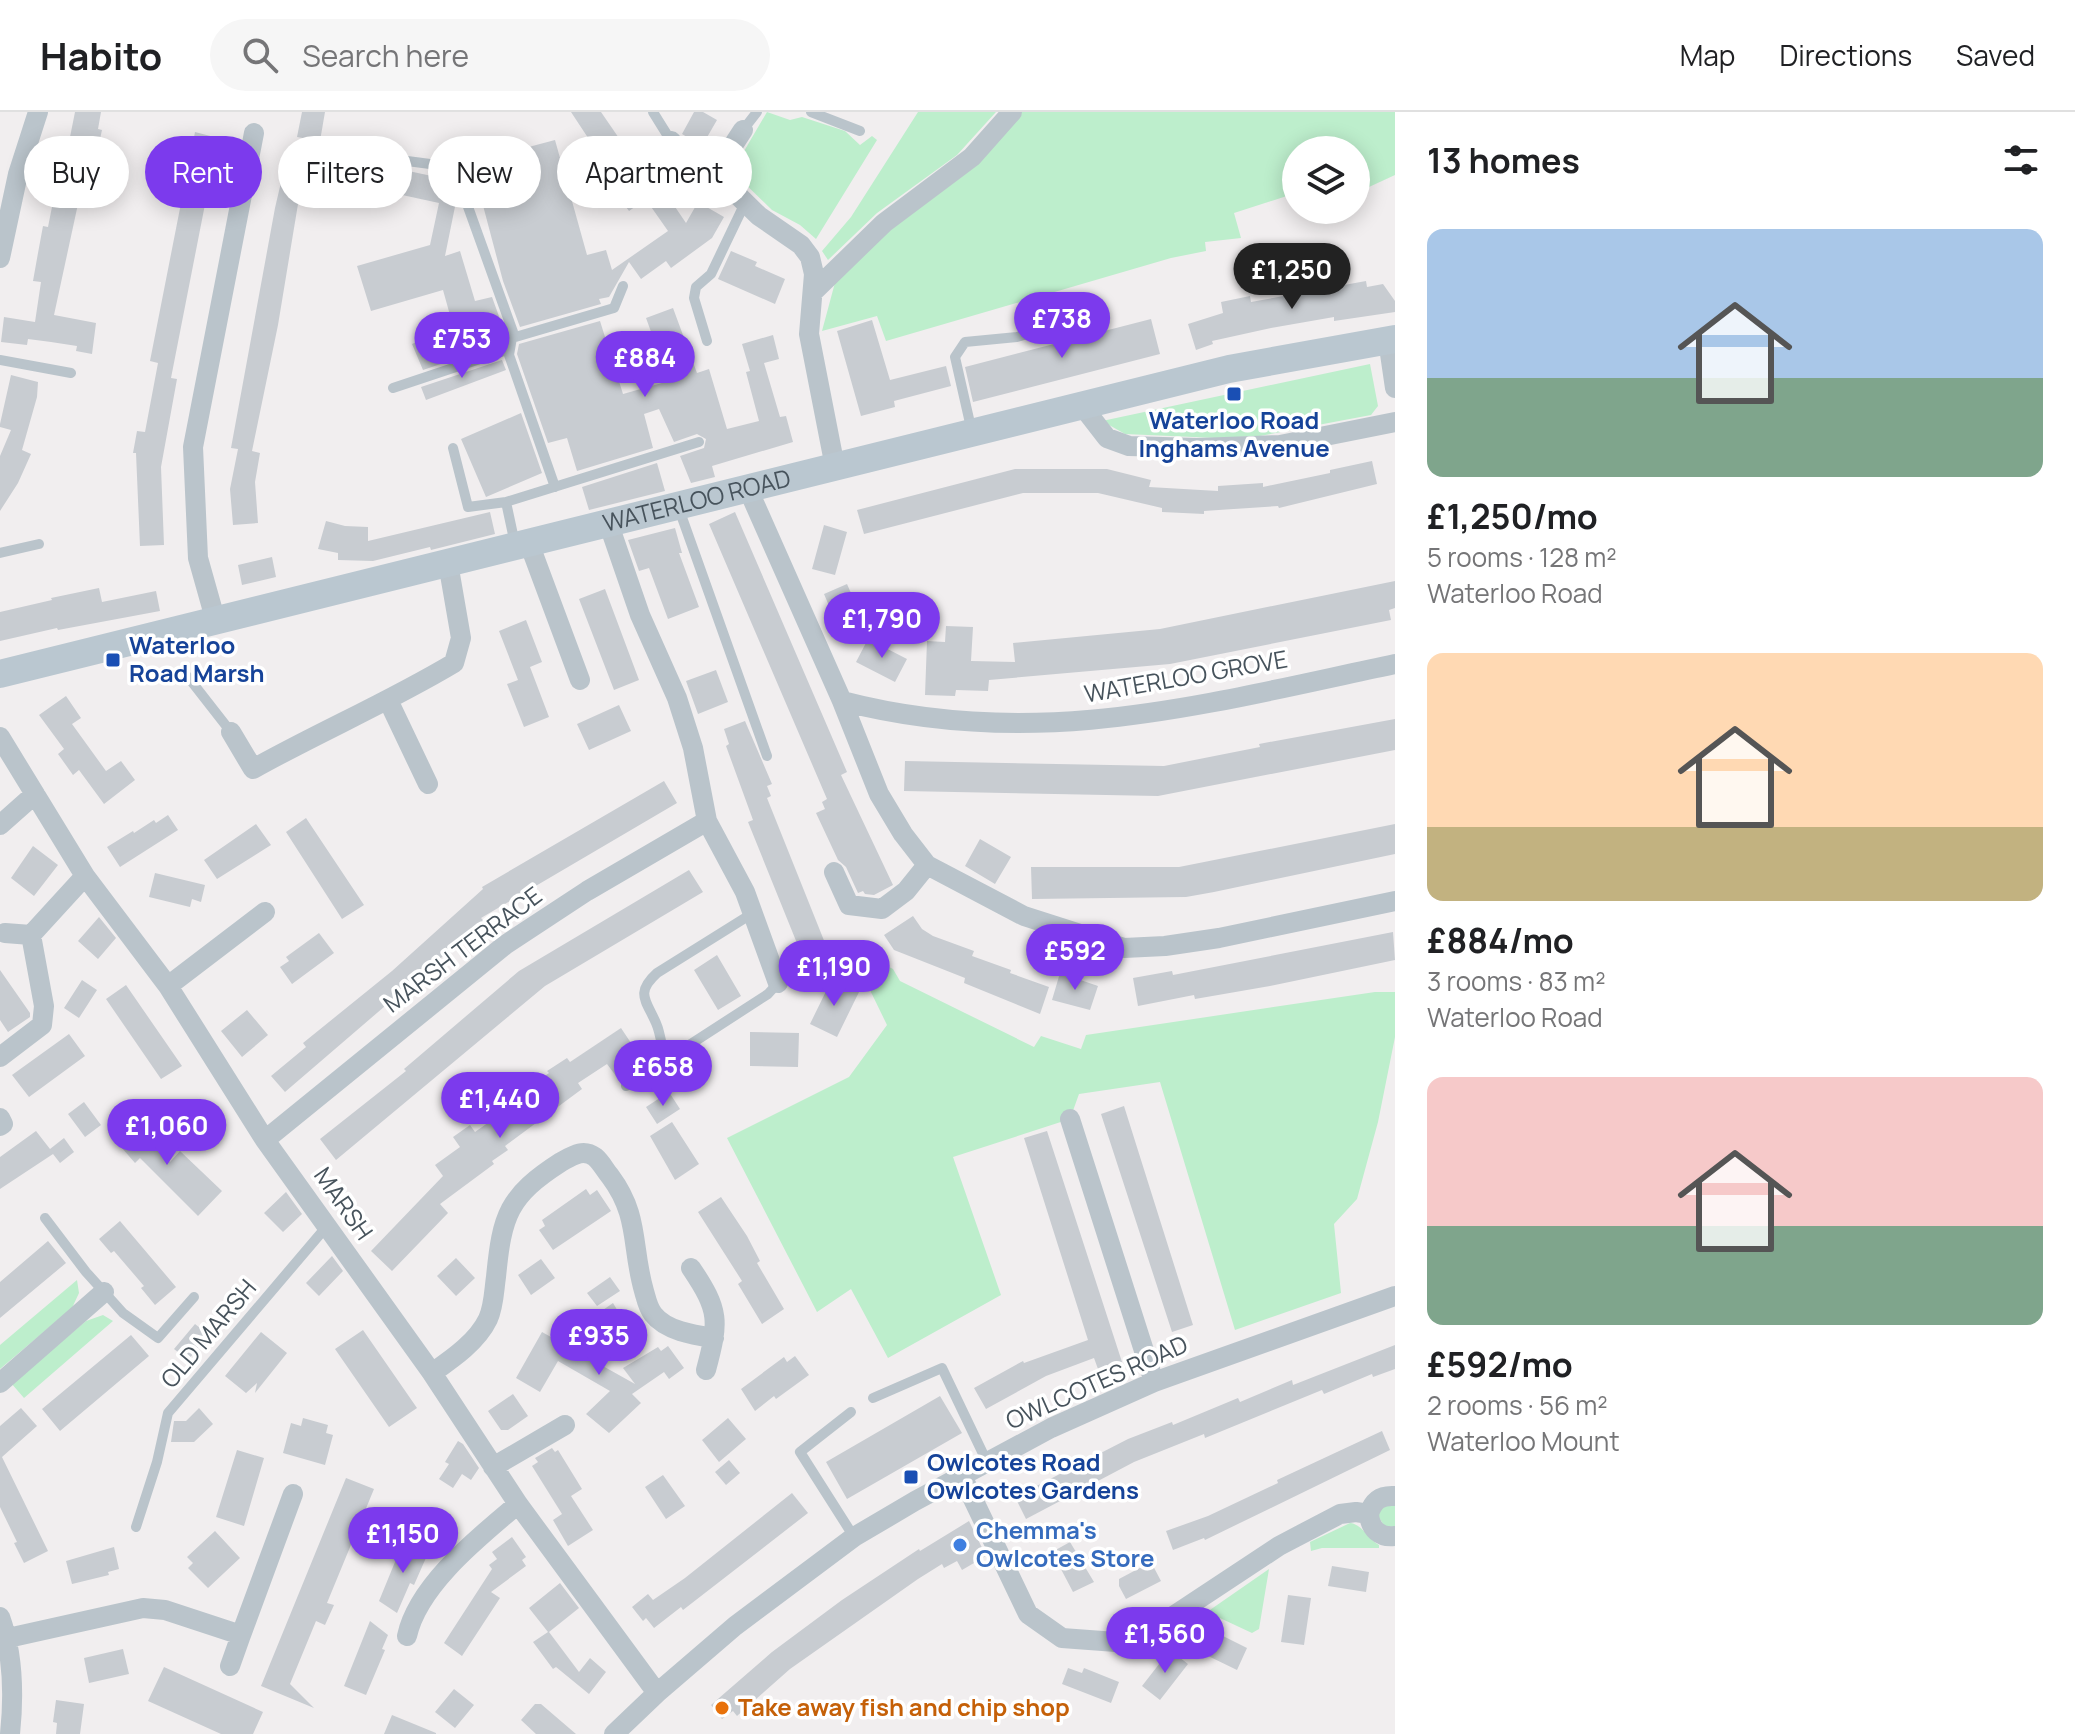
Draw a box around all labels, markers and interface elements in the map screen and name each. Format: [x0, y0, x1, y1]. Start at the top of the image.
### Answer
search box [210, 19, 770, 91]
text: Habito [40, 29, 162, 81]
icon: search [238, 33, 282, 77]
text: Search here [302, 35, 469, 76]
text: Map [1680, 36, 1735, 74]
text: Directions [1779, 36, 1912, 74]
text: Saved [1956, 36, 2035, 74]
chip: Buy [24, 136, 129, 208]
chip: Rent [145, 136, 262, 208]
chip: Filters [278, 136, 412, 208]
chip: New [428, 136, 541, 208]
chip: Apartment [557, 136, 752, 208]
map controls [1282, 136, 1370, 224]
button: layers [1282, 136, 1370, 224]
text: 13 homes [1427, 137, 1580, 183]
icon: filters [1999, 138, 2043, 182]
pin: £1,250 [1227, 243, 1357, 311]
text: £1,250 [1252, 251, 1332, 287]
icon: home [1663, 281, 1807, 425]
pin: £738 [1015, 292, 1109, 360]
text: £738 [1032, 300, 1092, 336]
pin: £753 [415, 312, 509, 380]
text: £753 [432, 320, 492, 356]
pin: £884 [598, 331, 692, 399]
text: £884 [614, 339, 676, 375]
marker: Waterloo Road Inghams Avenue [1225, 385, 1243, 403]
place label: Waterloo Road Inghams Avenue [1138, 403, 1330, 464]
street label: WATERLOO ROAD [599, 460, 794, 539]
text: £1,250/mo [1427, 493, 1598, 539]
text: 5 rooms · 128 m² [1427, 539, 1617, 575]
text: Waterloo Road [1427, 575, 1603, 611]
pin: £1,790 [817, 592, 947, 660]
text: £1,790 [842, 600, 922, 636]
place label: Waterloo Road Marsh [129, 628, 265, 689]
street label: WATERLOO GROVE [1082, 641, 1290, 710]
marker: Waterloo Road Marsh [104, 651, 122, 669]
icon: home [1663, 705, 1807, 849]
street label: MARSH TERRACE [376, 878, 548, 1019]
text: £884/mo [1427, 917, 1574, 963]
pin: £592 [1028, 924, 1122, 992]
text: £592 [1044, 932, 1106, 968]
pin: £1,190 [769, 940, 899, 1008]
text: £1,190 [797, 948, 871, 984]
text: 3 rooms · 83 m² [1427, 963, 1606, 999]
text: Waterloo Road [1427, 999, 1603, 1035]
pin: £658 [616, 1040, 710, 1108]
text: £658 [632, 1048, 694, 1084]
pin: £1,440 [435, 1072, 565, 1140]
text: £1,440 [459, 1080, 541, 1116]
pin: £1,060 [102, 1099, 232, 1167]
text: £1,060 [125, 1107, 209, 1143]
icon: home [1663, 1129, 1807, 1273]
street label: MARSH [307, 1160, 381, 1246]
street label: OLD MARSH [153, 1272, 263, 1394]
pin: £935 [552, 1309, 646, 1377]
text: £935 [568, 1317, 630, 1353]
street label: OWLCOTES ROAD [1000, 1327, 1192, 1437]
text: £592/mo [1427, 1341, 1573, 1387]
text: 2 rooms · 56 m² [1427, 1387, 1608, 1423]
text: Waterloo Mount [1427, 1423, 1620, 1459]
place label: Owlcotes Road Owlcotes Gardens [927, 1445, 1139, 1506]
marker: Owlcotes Road Owlcotes Gardens [902, 1468, 920, 1486]
pin: £1,150 [338, 1507, 468, 1575]
place label: Chemma's Owlcotes Store [976, 1513, 1154, 1574]
text: £1,150 [366, 1515, 440, 1551]
marker: Chemma's Owlcotes Store [951, 1536, 969, 1554]
pin: £1,560 [1100, 1607, 1230, 1675]
text: £1,560 [1124, 1615, 1206, 1651]
place label: Take away fish and chip shop [738, 1690, 1070, 1723]
marker: Take away fish and chip shop [713, 1699, 731, 1717]

